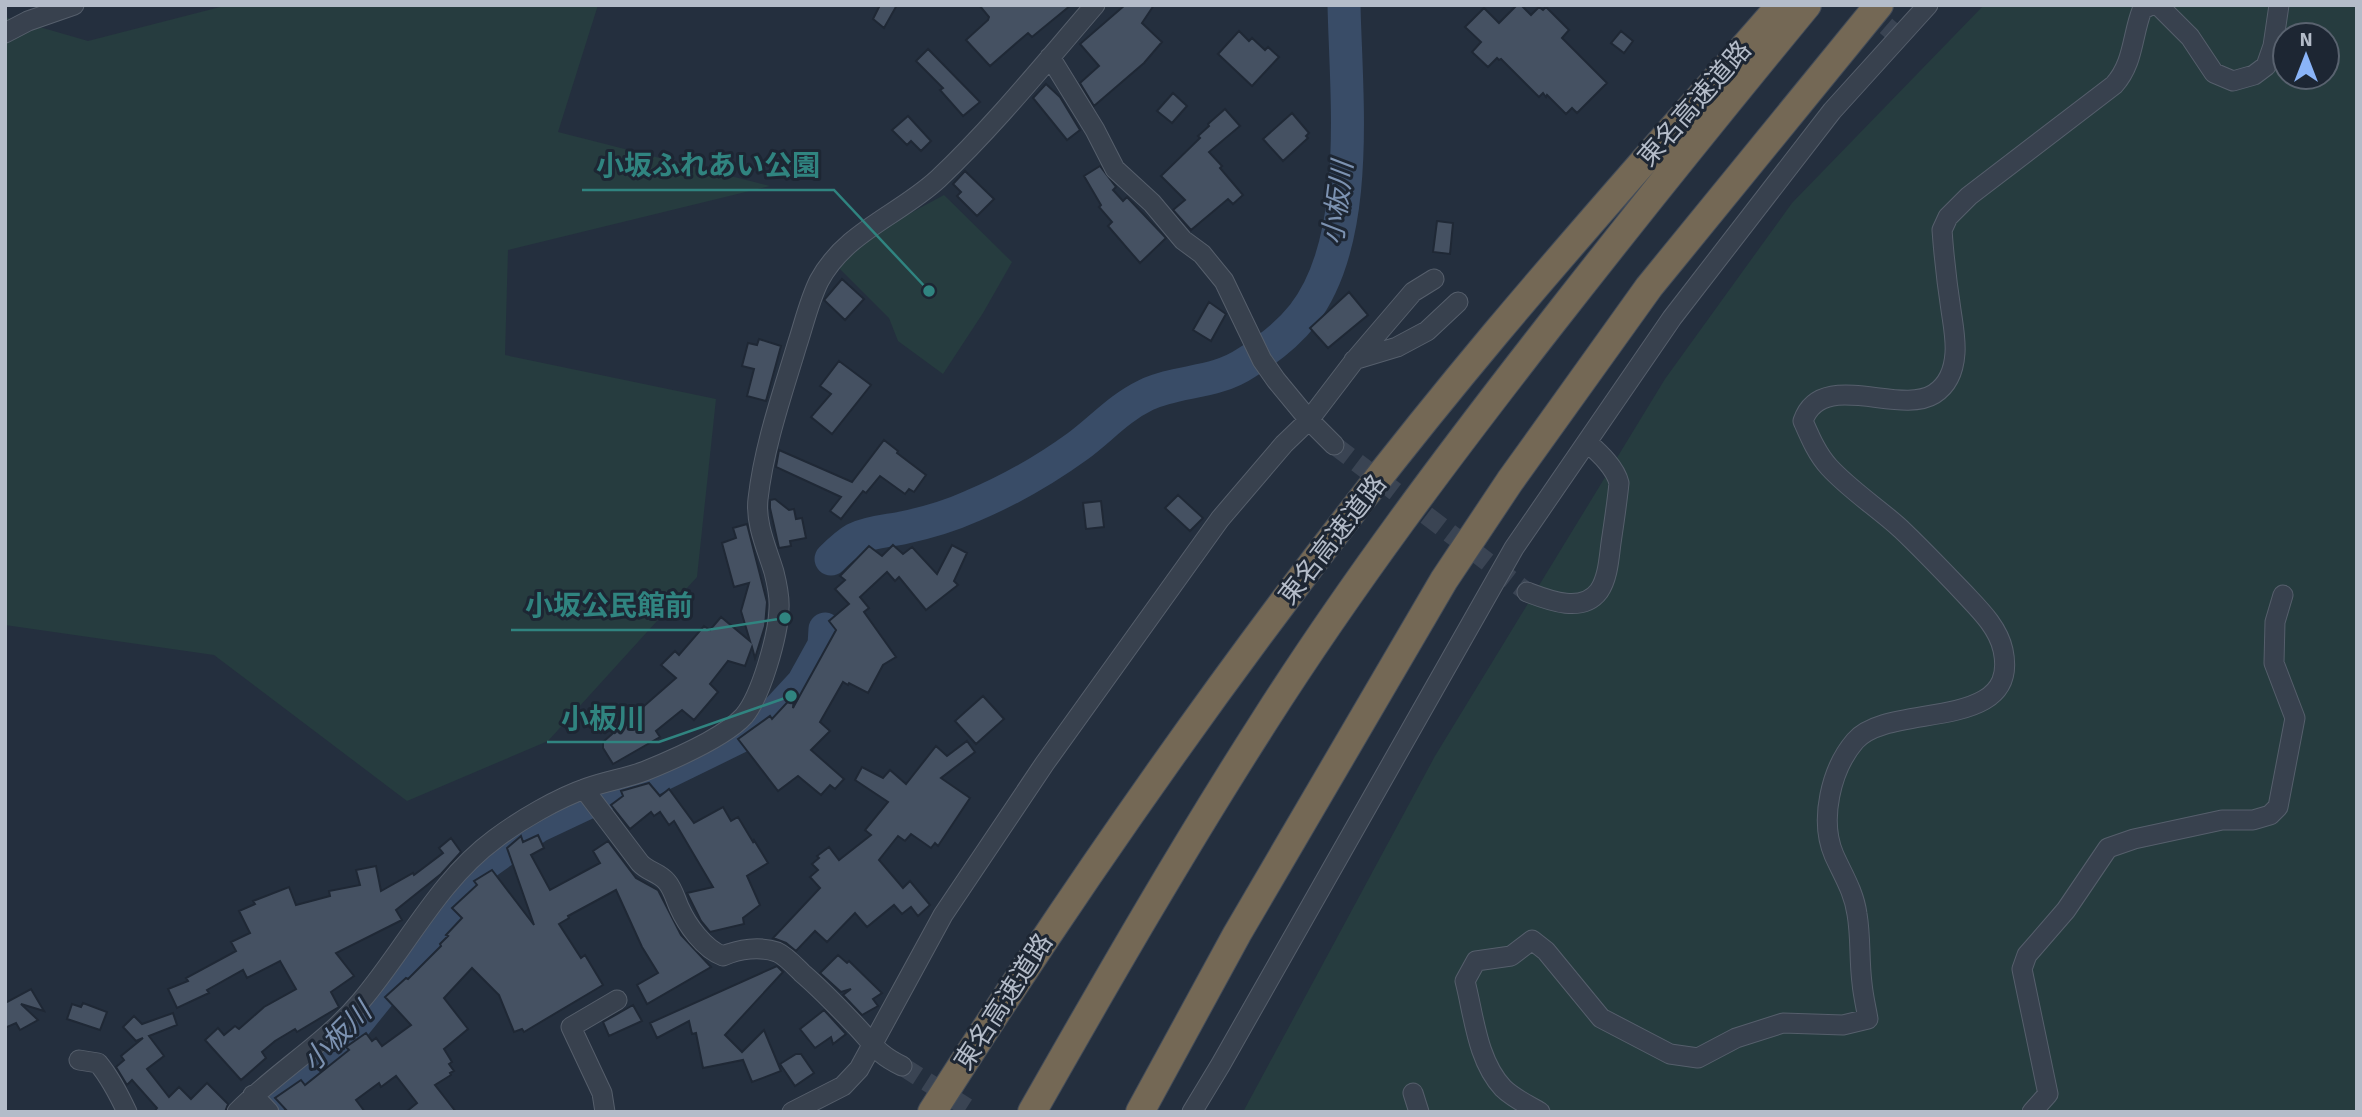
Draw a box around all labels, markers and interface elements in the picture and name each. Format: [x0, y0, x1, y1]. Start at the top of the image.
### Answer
north arrow [2271, 21, 2341, 91]
text: N [2299, 28, 2313, 52]
street label: 東名高速道路 [1632, 35, 1758, 173]
callout: 小坂ふれあい公園 [582, 141, 834, 190]
text: 小坂ふれあい公園 [596, 149, 820, 183]
water label: 小板川 [1316, 156, 1360, 247]
street label: 東名高速道路 [1272, 469, 1394, 611]
callout: 小坂公民館前 [511, 581, 707, 630]
text: 小坂公民館前 [525, 589, 693, 623]
callout: 小板川 [547, 693, 659, 742]
text: 小板川 [561, 702, 645, 736]
street label: 東名高速道路 [948, 928, 1060, 1076]
water label: 小板川 [295, 993, 381, 1079]

